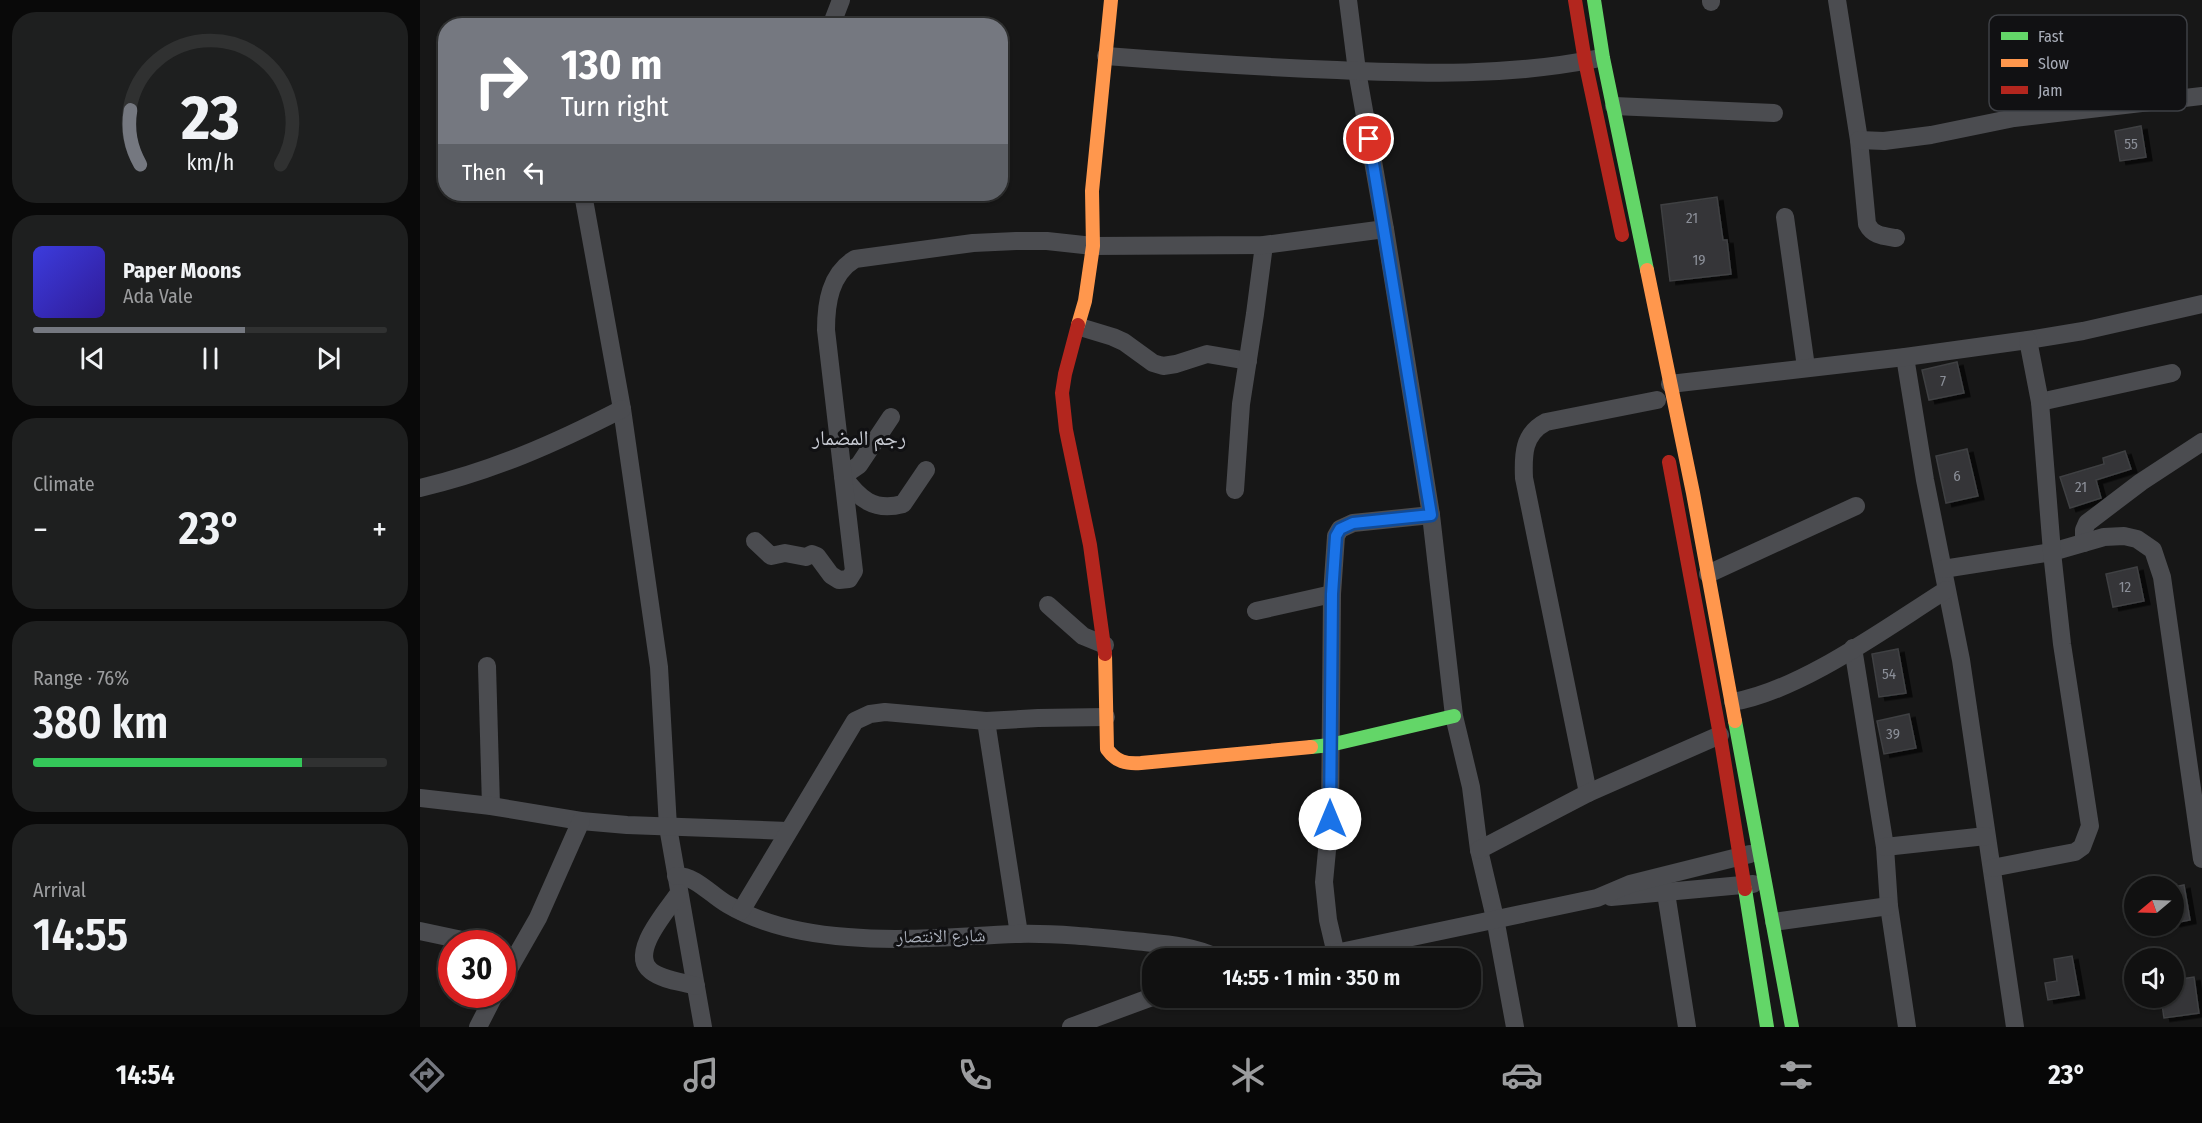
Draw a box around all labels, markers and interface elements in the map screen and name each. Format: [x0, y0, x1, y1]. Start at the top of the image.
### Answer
legend [1989, 15, 2187, 111]
text: Fast [2038, 27, 2065, 46]
text: 130 m [561, 40, 662, 90]
icon: right [462, 42, 540, 120]
text: Slow [2038, 54, 2069, 73]
text: 23 [180, 81, 239, 156]
text: Jam [2038, 81, 2063, 100]
text: Turn right [561, 91, 669, 123]
pin [1343, 113, 1394, 164]
icon: arrive [1352, 122, 1385, 155]
house number: 55 [2124, 135, 2138, 153]
text: km/h [186, 150, 234, 176]
icon: left [518, 156, 551, 189]
text: Then [462, 159, 506, 186]
house number: 21 [1686, 209, 1698, 227]
house number: 19 [1692, 251, 1706, 269]
text: Paper Moons [123, 257, 241, 284]
text: Ada Vale [123, 284, 193, 308]
icon: previous [76, 342, 109, 375]
icon: pause [194, 342, 227, 375]
icon: next [312, 342, 345, 375]
house number: 7 [1940, 372, 1946, 390]
district label: رجم المضمار [811, 425, 906, 452]
house number: 6 [1953, 467, 1961, 485]
text: Climate [33, 472, 95, 496]
house number: 21 [2075, 478, 2087, 496]
text: 23° [179, 502, 241, 556]
text: − [33, 510, 48, 550]
text: + [372, 510, 387, 550]
house number: 12 [2119, 578, 2132, 596]
house number: 54 [1882, 665, 1896, 683]
text: Range · 76% [33, 666, 129, 690]
text: 380 km [33, 696, 168, 750]
house number: 39 [1886, 725, 1900, 743]
position arrow [1298, 787, 1362, 851]
north arrow [2124, 876, 2184, 936]
map controls [2124, 876, 2184, 1008]
text: Arrival [33, 878, 86, 902]
text: 14:55 [33, 908, 128, 962]
street label: شارع الانتصار [895, 924, 986, 948]
speed limit sign: 30 [438, 930, 516, 1008]
button: sound [2124, 948, 2184, 1008]
text: 14:55 · 1 min · 350 m [1223, 964, 1400, 991]
icon: directions [406, 1054, 448, 1096]
icon: music [680, 1054, 722, 1096]
icon: phone [954, 1054, 996, 1096]
icon: climate [1227, 1054, 1269, 1096]
icon: car [1501, 1054, 1543, 1096]
icon: filters [1775, 1054, 1817, 1096]
text: 14:54 [116, 1059, 175, 1091]
text: 23° [2048, 1059, 2086, 1091]

